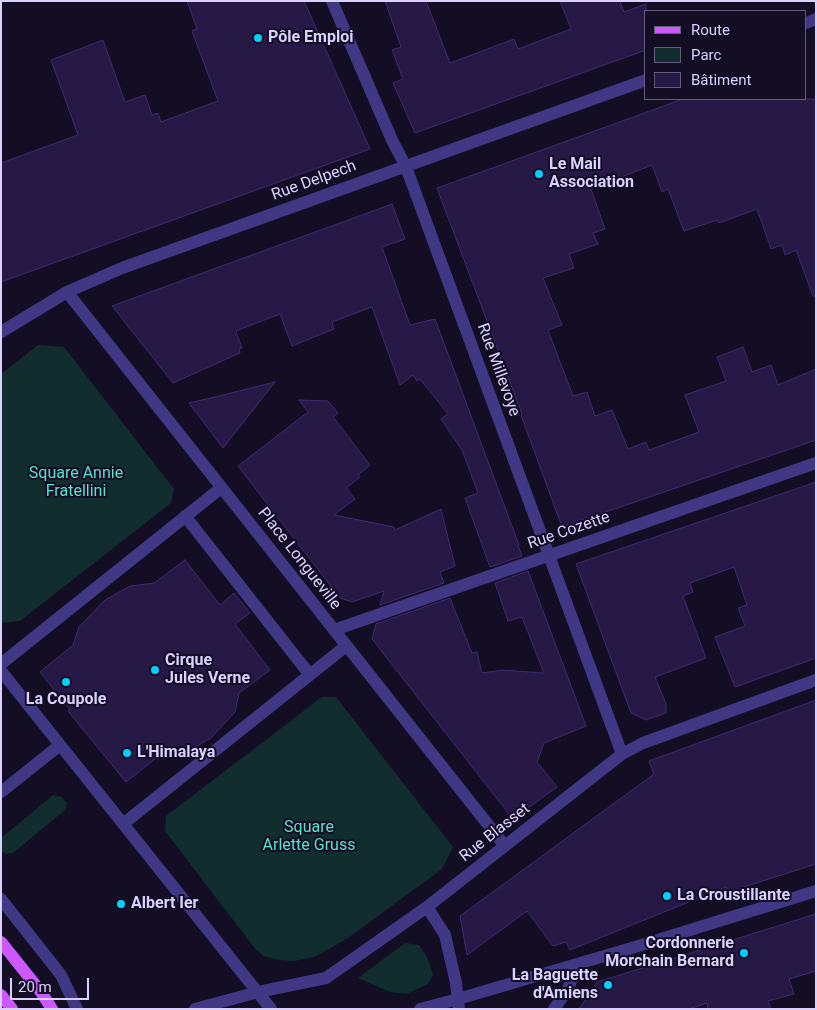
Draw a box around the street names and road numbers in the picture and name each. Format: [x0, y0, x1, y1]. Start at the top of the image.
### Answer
street label: Rue Delpech [269, 157, 359, 205]
street label: Rue Millevoye [472, 321, 524, 419]
street label: Place Longueville [253, 504, 345, 614]
street label: Rue Cozette [525, 508, 613, 554]
street label: Rue Blasset [456, 800, 534, 866]

